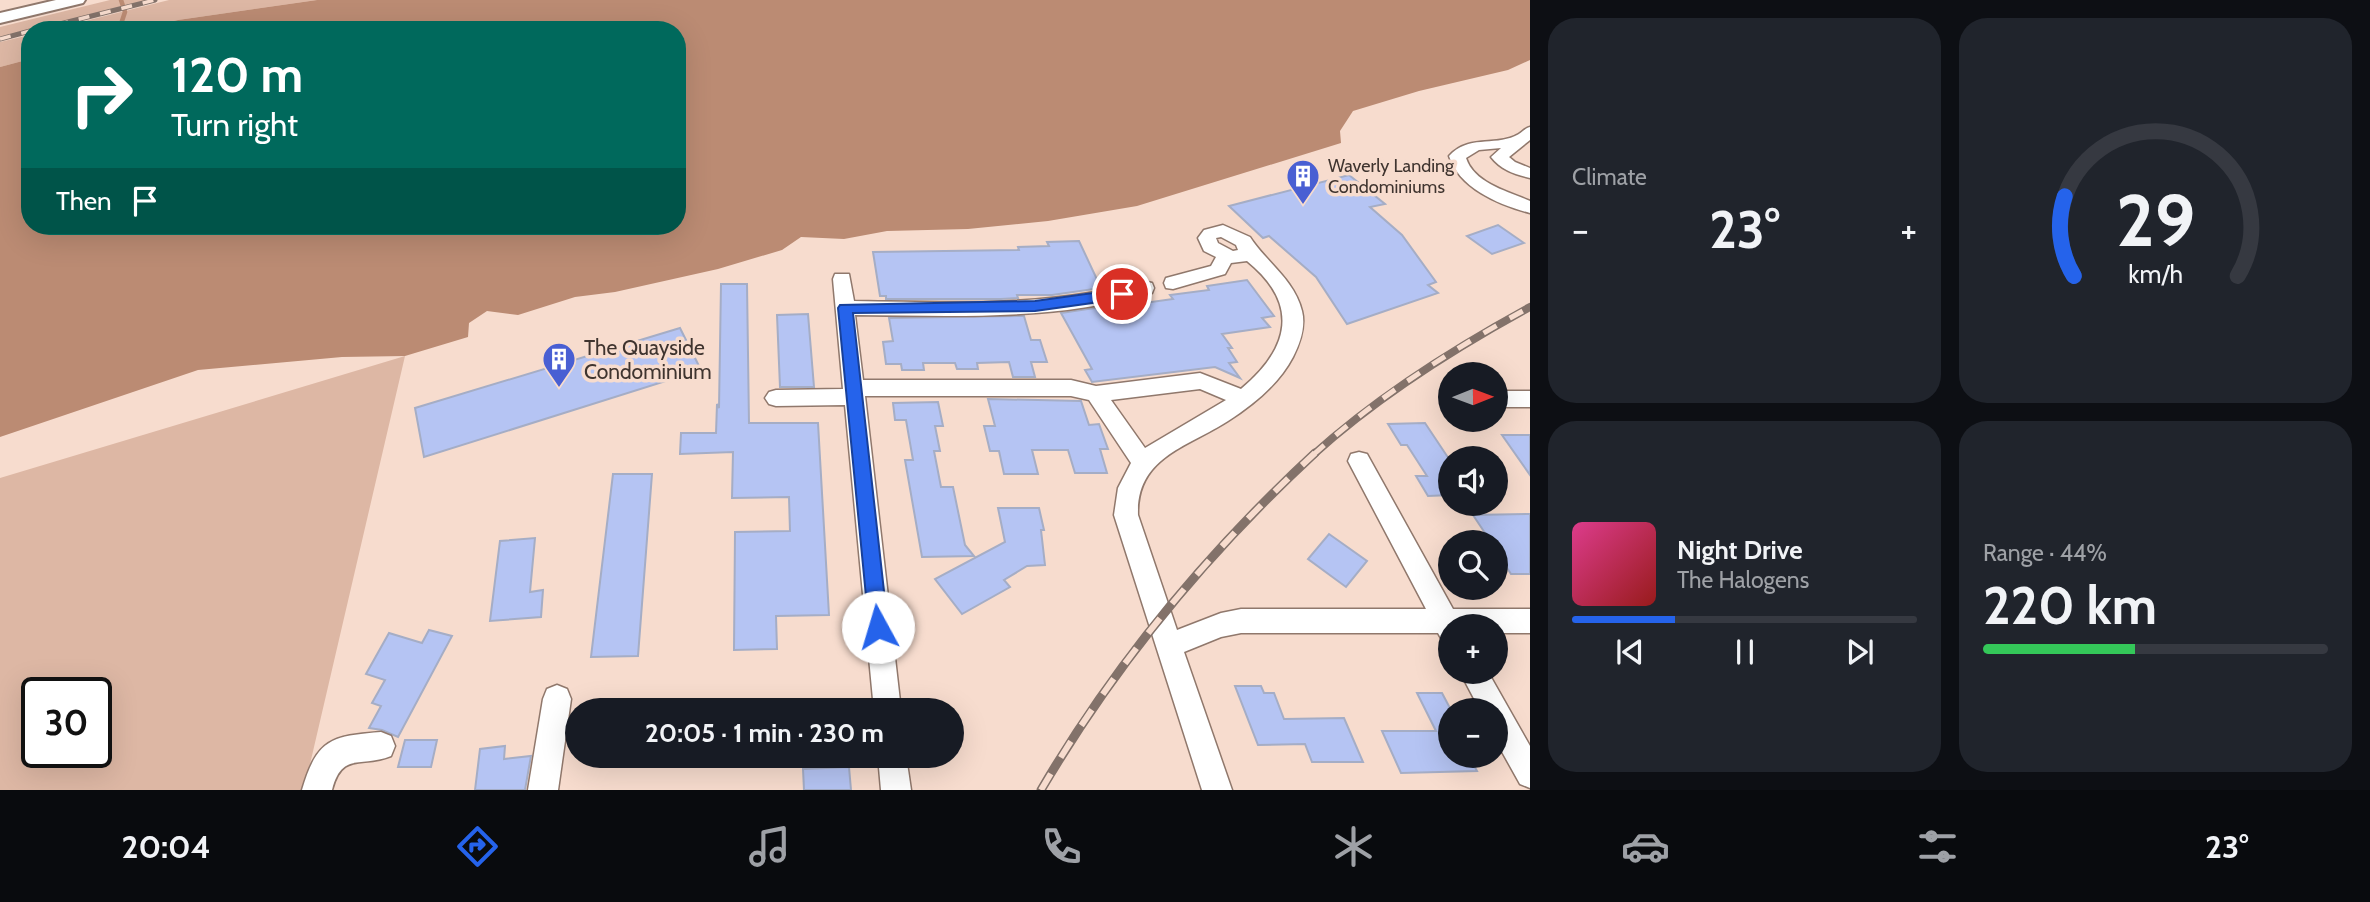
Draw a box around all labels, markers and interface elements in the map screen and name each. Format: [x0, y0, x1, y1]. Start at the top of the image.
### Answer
text: 120 m [171, 45, 303, 104]
icon: right [56, 49, 147, 140]
text: Turn right [171, 105, 298, 144]
place label: Waverly Landing Condominiums [1328, 155, 1455, 198]
building icon: Waverly Landing Condominiums [1284, 157, 1322, 206]
text: Climate [1572, 163, 1647, 191]
text: 29 [2116, 177, 2195, 265]
icon: arrive [126, 182, 164, 220]
text: Then [56, 185, 112, 217]
text: 23° [1709, 198, 1780, 261]
text: − [1572, 206, 1589, 253]
text: + [1900, 206, 1917, 253]
text: km/h [2128, 259, 2183, 289]
pin [1092, 264, 1152, 324]
icon: arrive [1103, 275, 1141, 313]
place label: The Quayside Condominium [584, 335, 712, 384]
building icon: The Quayside Condominium [540, 340, 578, 389]
north arrow [1438, 362, 1508, 432]
map controls [1438, 362, 1508, 768]
button: sound [1438, 446, 1508, 516]
button: search [1438, 530, 1508, 600]
text: Night Drive [1677, 534, 1803, 566]
text: Range · 44% [1983, 539, 2107, 567]
text: The Halogens [1677, 566, 1809, 594]
text: 220 km [1983, 574, 2157, 637]
position arrow [841, 590, 915, 664]
button: + [1438, 614, 1508, 684]
icon: previous [1611, 633, 1649, 671]
icon: pause [1726, 633, 1764, 671]
icon: next [1841, 633, 1879, 671]
speed limit sign: 30 [21, 677, 112, 768]
button: − [1438, 698, 1508, 768]
text: 20:05 · 1 min · 230 m [645, 717, 884, 749]
icon: directions [453, 822, 502, 871]
icon: music [745, 822, 794, 871]
icon: phone [1037, 822, 1086, 871]
icon: climate [1329, 822, 1378, 871]
icon: car [1621, 822, 1670, 871]
icon: filters [1913, 822, 1962, 871]
text: 20:04 [121, 827, 211, 866]
text: 23° [2205, 827, 2248, 866]

